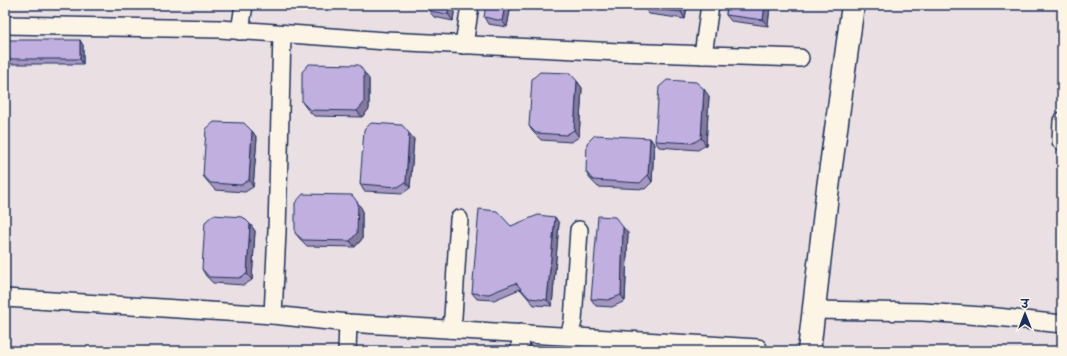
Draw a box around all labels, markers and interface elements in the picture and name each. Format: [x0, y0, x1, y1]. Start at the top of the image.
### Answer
north arrow [1005, 294, 1045, 334]
text: उ [1020, 298, 1030, 311]

